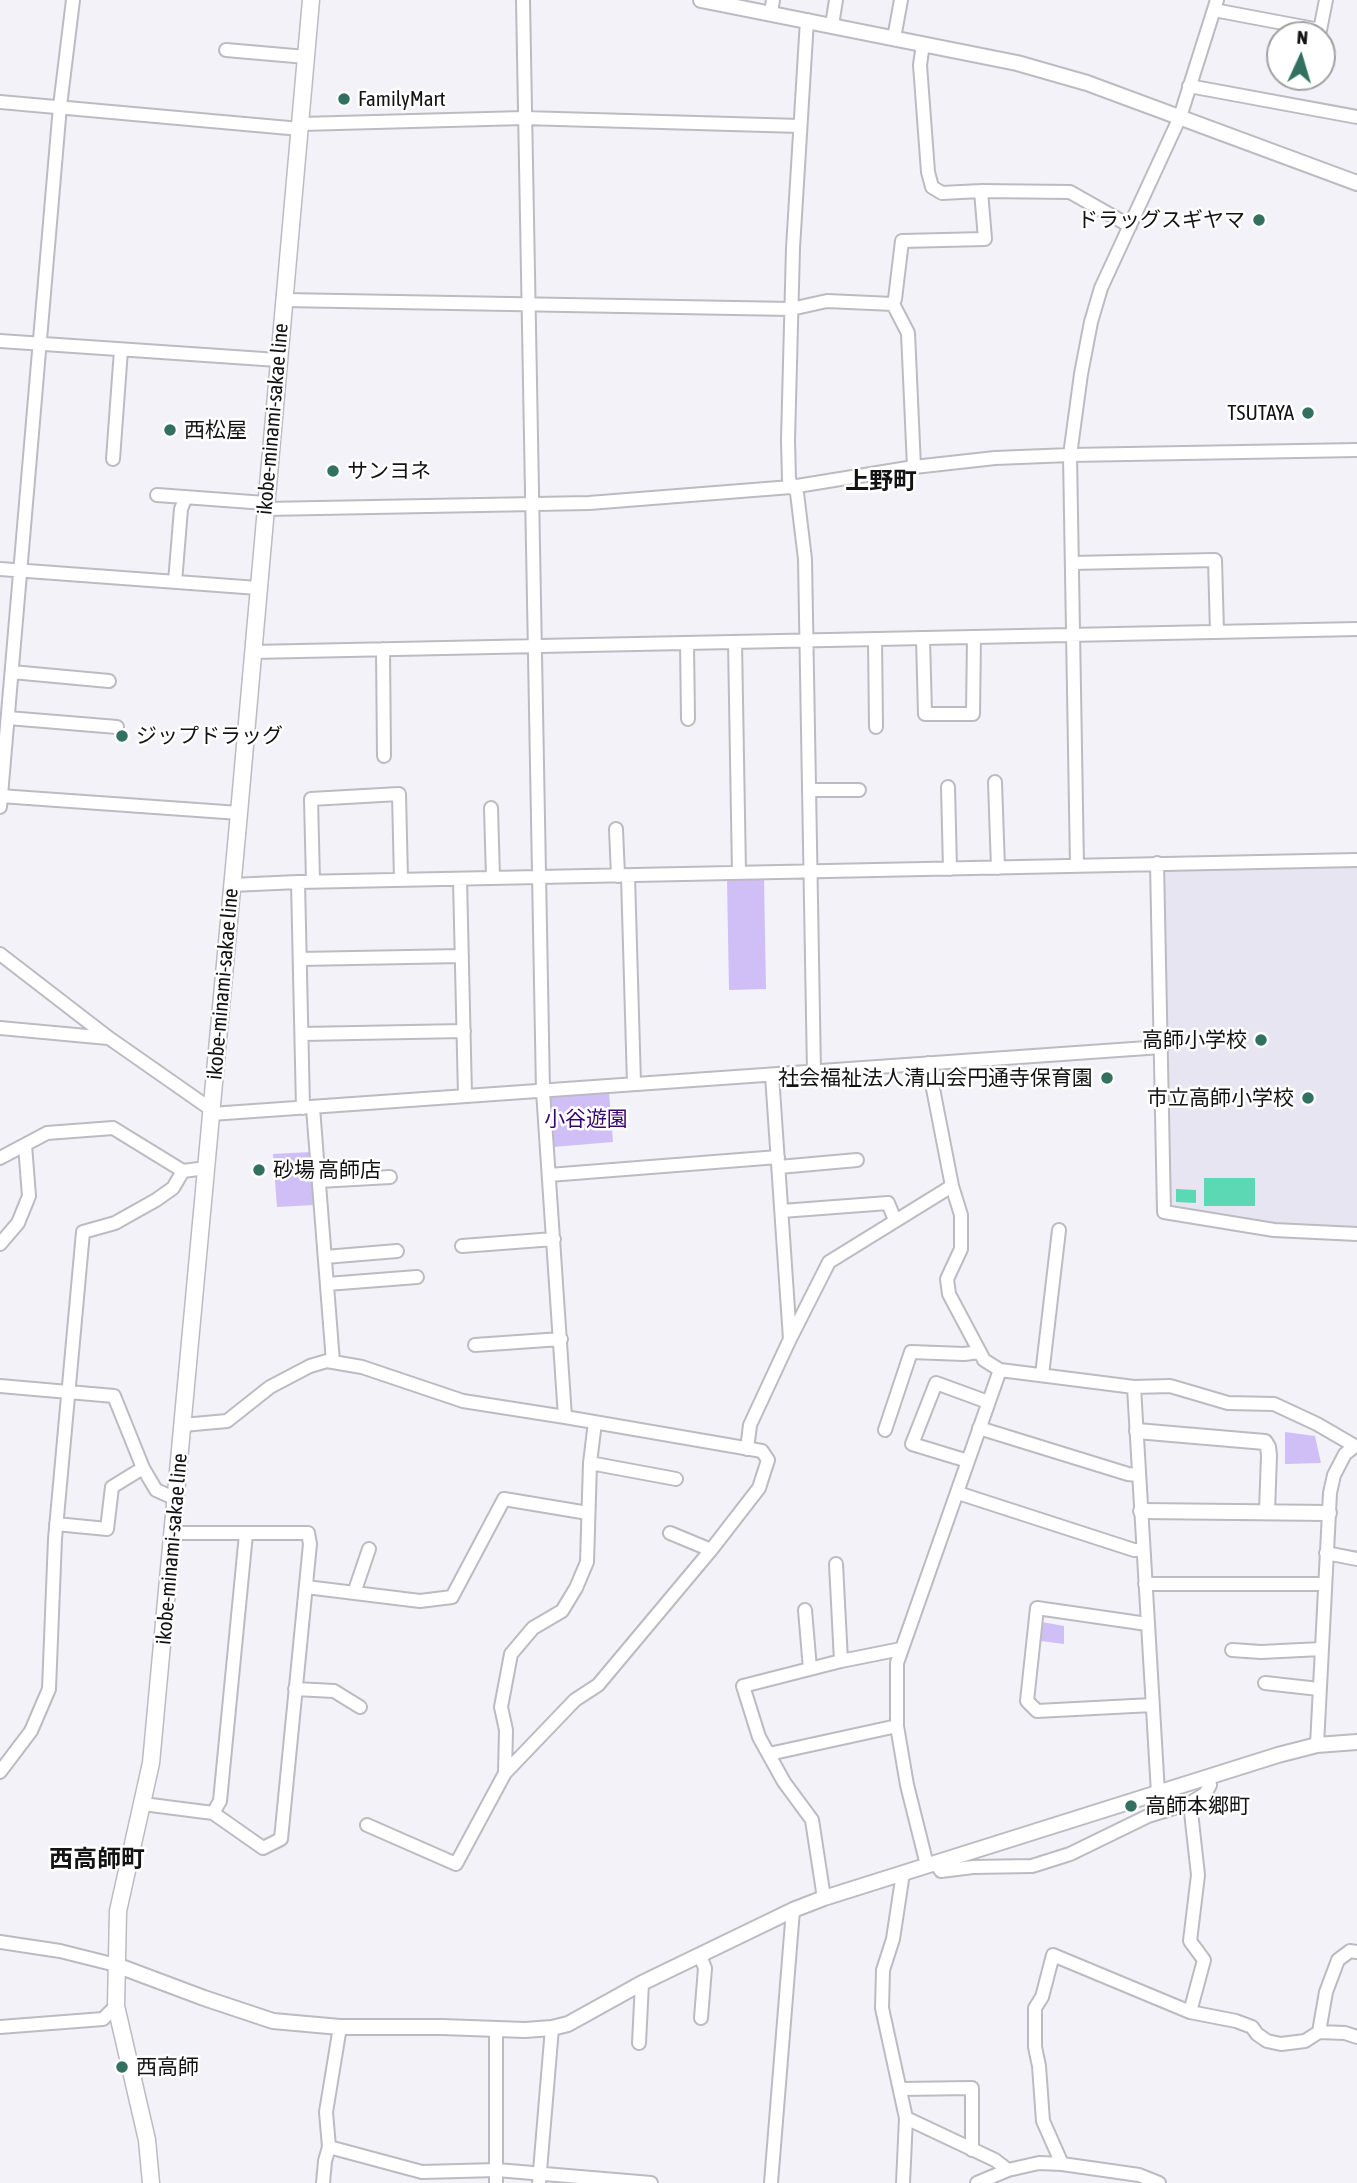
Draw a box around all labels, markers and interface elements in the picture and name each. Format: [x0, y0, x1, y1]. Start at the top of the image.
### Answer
north arrow [1266, 21, 1336, 91]
text: N [1296, 26, 1309, 48]
place label: FamilyMart [358, 86, 446, 112]
marker: FamilyMart [336, 91, 352, 107]
place label: ドラッグスギヤマ [1077, 207, 1245, 233]
marker: ドラッグスギヤマ [1251, 212, 1267, 228]
street label: ikobe-minami-sakae line [252, 322, 294, 516]
place label: TSUTAYA [1227, 400, 1294, 426]
marker: TSUTAYA [1300, 405, 1316, 421]
place label: 西松屋 [184, 417, 247, 443]
marker: 西松屋 [162, 422, 178, 438]
place label: サンヨネ [347, 458, 431, 484]
marker: サンヨネ [325, 463, 341, 479]
district label: 上野町 [845, 467, 917, 495]
place label: ジップドラッグ [136, 723, 283, 749]
marker: ジップドラッグ [114, 728, 130, 744]
street label: ikobe-minami-sakae line [202, 887, 244, 1081]
place label: 高師小学校 [1142, 1027, 1247, 1053]
marker: 高師小学校 [1253, 1032, 1269, 1048]
place label: 社会福祉法人清山会円通寺保育園 [778, 1065, 1093, 1091]
marker: 社会福祉法人清山会円通寺保育園 [1099, 1070, 1115, 1086]
place label: 市立高師小学校 [1147, 1085, 1294, 1111]
marker: 市立高師小学校 [1300, 1090, 1316, 1106]
park label: 小谷遊園 [544, 1106, 628, 1132]
place label: 砂場 高師店 [273, 1157, 381, 1183]
marker: 砂場 高師店 [251, 1162, 267, 1178]
street label: ikobe-minami-sakae line [151, 1452, 193, 1646]
place label: 高師本郷町 [1145, 1793, 1250, 1819]
marker: 高師本郷町 [1123, 1798, 1139, 1814]
district label: 西高師町 [49, 1845, 145, 1873]
place label: 西高師 [136, 2054, 199, 2080]
marker: 西高師 [114, 2059, 130, 2075]

